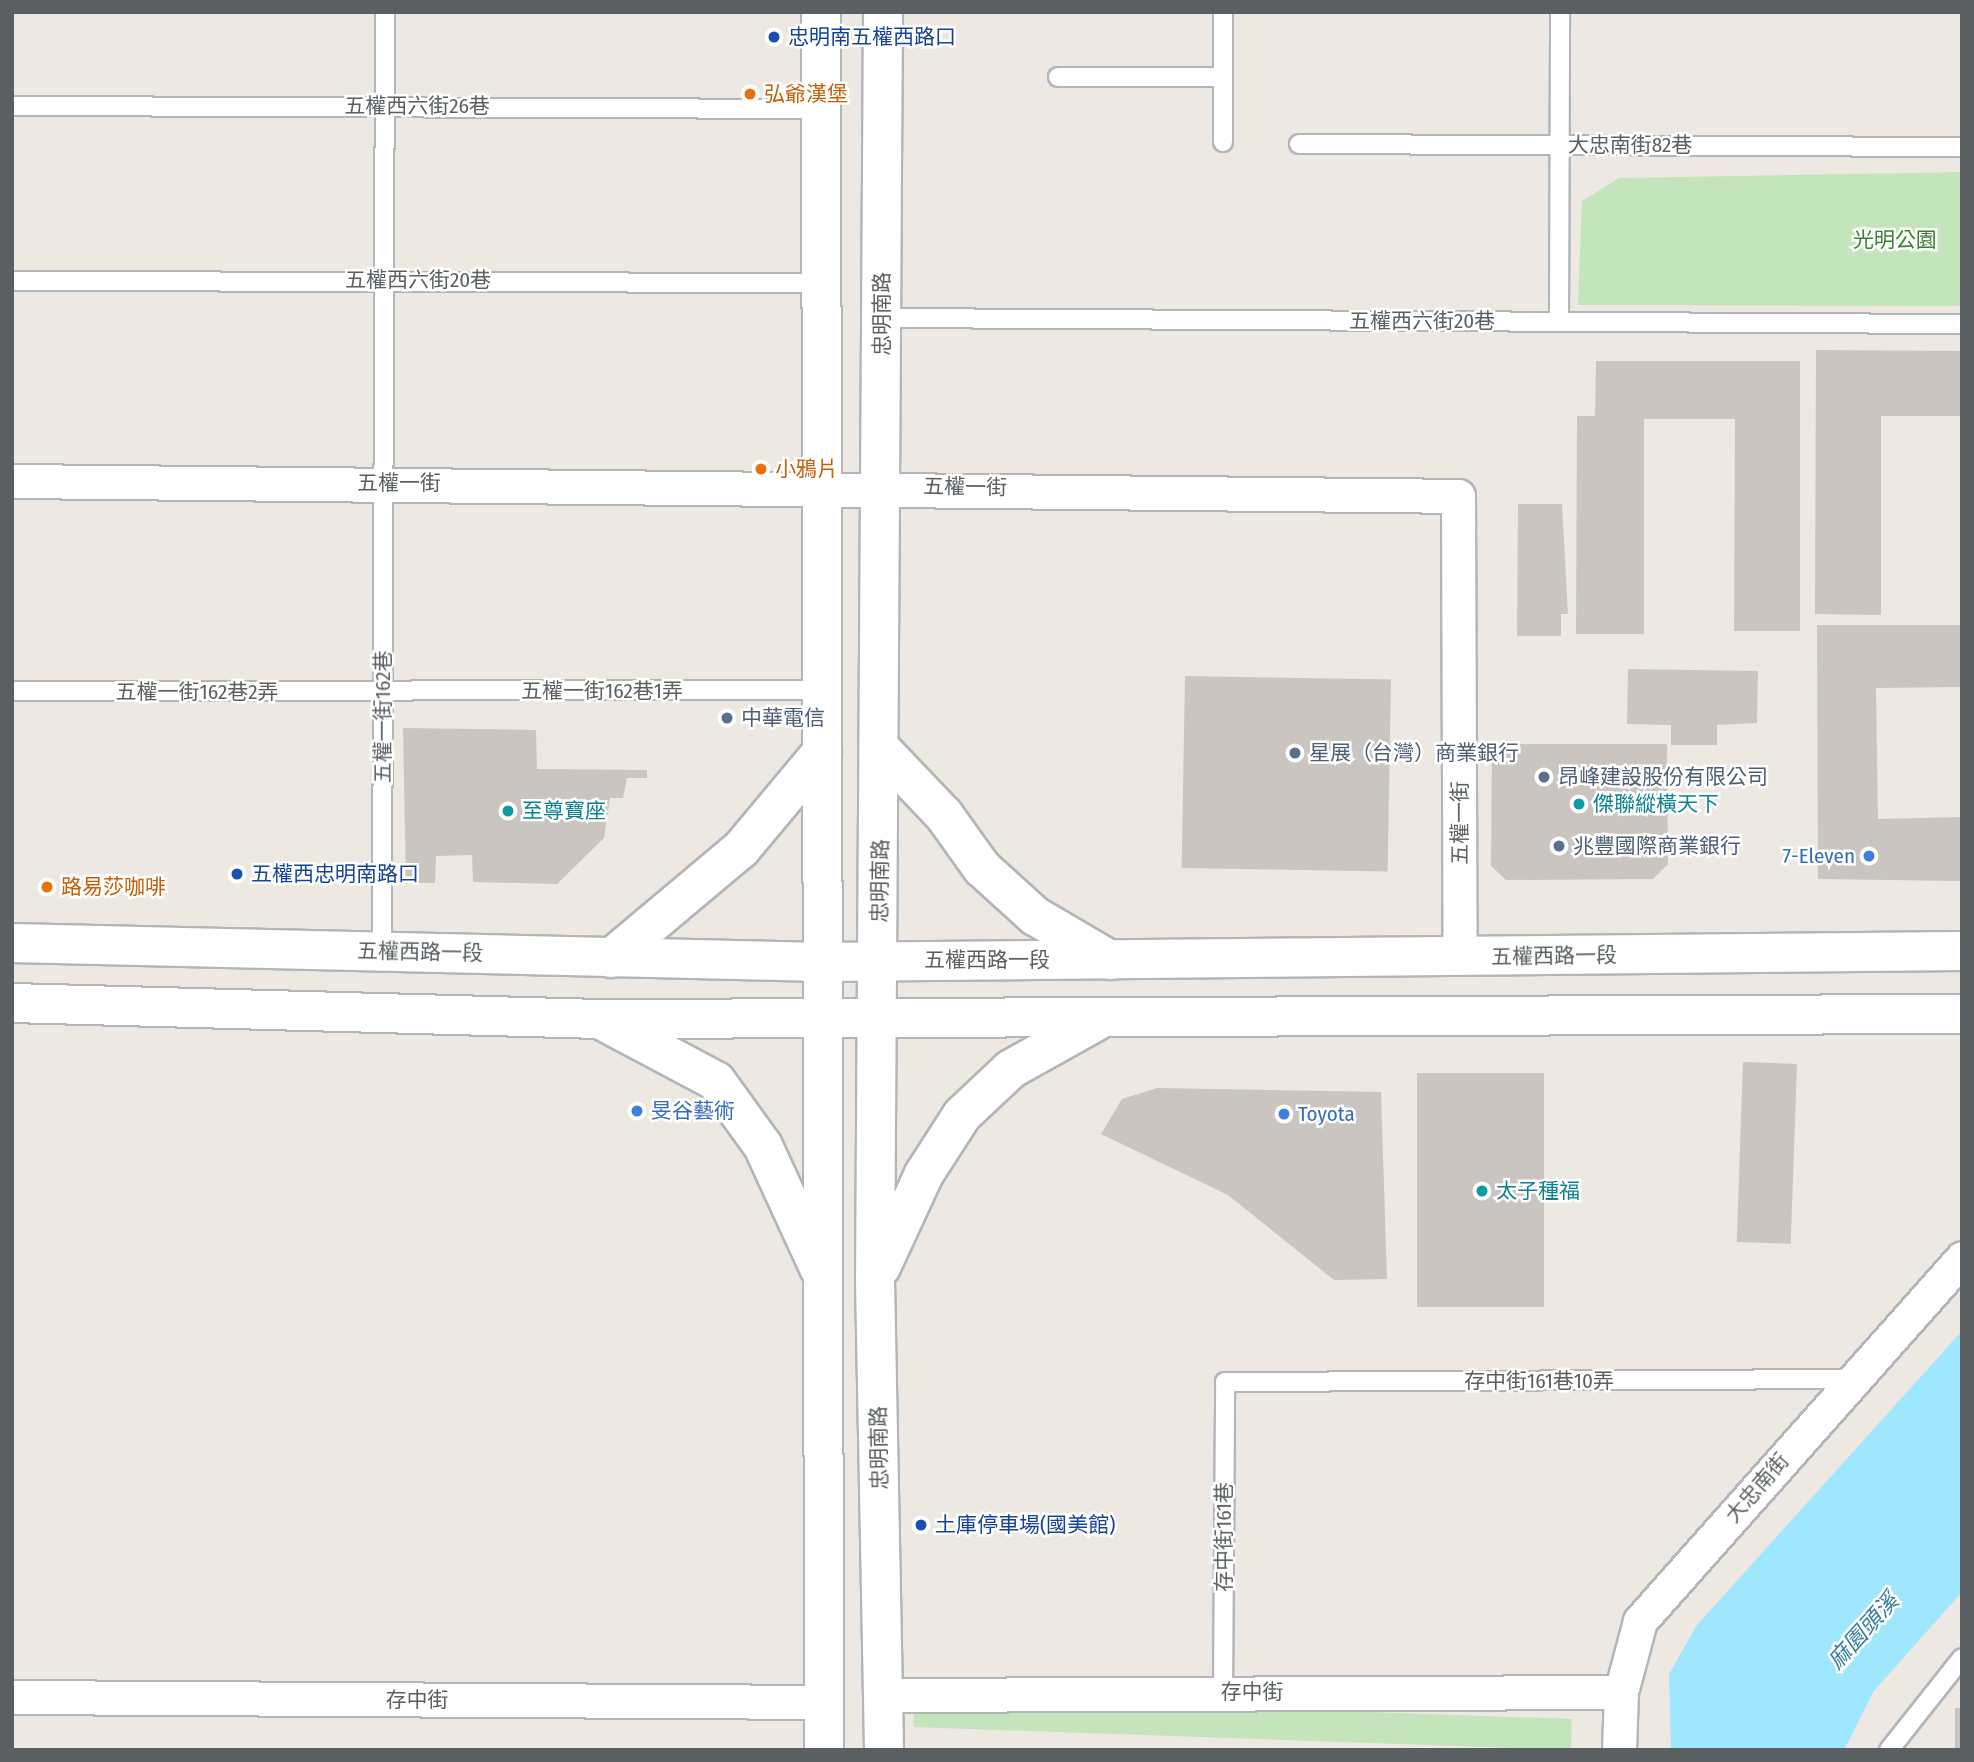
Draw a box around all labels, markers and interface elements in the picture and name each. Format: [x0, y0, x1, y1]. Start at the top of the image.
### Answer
place label: 忠明南五權西路口 [788, 24, 956, 50]
marker: 忠明南五權西路口 [766, 29, 782, 45]
place label: 弘爺漢堡 [764, 81, 848, 107]
marker: 弘爺漢堡 [742, 86, 758, 102]
street label: 五權西六街26巷 [344, 93, 490, 119]
street label: 大忠南街82巷 [1568, 132, 1692, 158]
park label: 光明公園 [1853, 227, 1937, 253]
street label: 五權西六街20巷 [345, 267, 491, 293]
street label: 忠明南路 [869, 272, 895, 356]
street label: 五權西六街20巷 [1349, 308, 1495, 334]
place label: 小鴉片 [775, 456, 838, 482]
marker: 小鴉片 [753, 461, 769, 477]
street label: 五權一街 [357, 470, 441, 496]
street label: 五權一街 [923, 474, 1007, 500]
street label: 五權一街162巷 [370, 651, 396, 783]
street label: 五權一街162巷1弄 [521, 678, 683, 704]
street label: 五權一街162巷2弄 [116, 679, 278, 705]
place label: 中華電信 [741, 705, 825, 731]
marker: 中華電信 [719, 710, 735, 726]
place label: 星展（台灣）商業銀行 [1309, 740, 1519, 766]
marker: 星展（台灣）商業銀行 [1287, 745, 1303, 761]
place label: 昂峰建設股份有限公司 [1558, 764, 1768, 790]
marker: 昂峰建設股份有限公司 [1536, 769, 1552, 785]
street label: 五權一街 [1447, 781, 1473, 865]
place label: 傑聯縱橫天下 [1593, 791, 1719, 817]
marker: 傑聯縱橫天下 [1571, 796, 1587, 812]
place label: 至尊寶座 [522, 798, 606, 824]
marker: 至尊寶座 [500, 803, 516, 819]
place label: 兆豐國際商業銀行 [1573, 833, 1741, 859]
marker: 兆豐國際商業銀行 [1551, 838, 1567, 854]
street label: 忠明南路 [867, 839, 893, 923]
place label: 7-Eleven [1783, 843, 1855, 869]
marker: 7-Eleven [1861, 848, 1877, 864]
place label: 五權西忠明南路口 [251, 861, 419, 887]
marker: 五權西忠明南路口 [229, 866, 245, 882]
place label: 路易莎咖啡 [61, 874, 166, 900]
marker: 路易莎咖啡 [39, 879, 55, 895]
street label: 五權西路一段 [357, 938, 483, 966]
street label: 五權西路一段 [1491, 942, 1617, 970]
street label: 五權西路一段 [924, 947, 1050, 973]
place label: 旻谷藝術 [651, 1098, 735, 1124]
place label: Toyota [1298, 1101, 1355, 1127]
marker: 旻谷藝術 [629, 1103, 645, 1119]
marker: Toyota [1276, 1106, 1292, 1122]
place label: 太子種福 [1496, 1178, 1580, 1204]
marker: 太子種福 [1474, 1183, 1490, 1199]
street label: 存中街161巷10弄 [1464, 1368, 1614, 1394]
street label: 忠明南路 [866, 1406, 892, 1490]
street label: 大忠南街 [1720, 1448, 1794, 1528]
street label: 存中街161巷 [1211, 1482, 1237, 1592]
place label: 土庫停車場(國美館) [935, 1512, 1115, 1538]
marker: 土庫停車場(國美館) [913, 1517, 929, 1533]
water label: 麻園頭溪 [1822, 1588, 1904, 1674]
street label: 存中街 [1221, 1679, 1283, 1705]
street label: 存中街 [386, 1687, 448, 1713]

